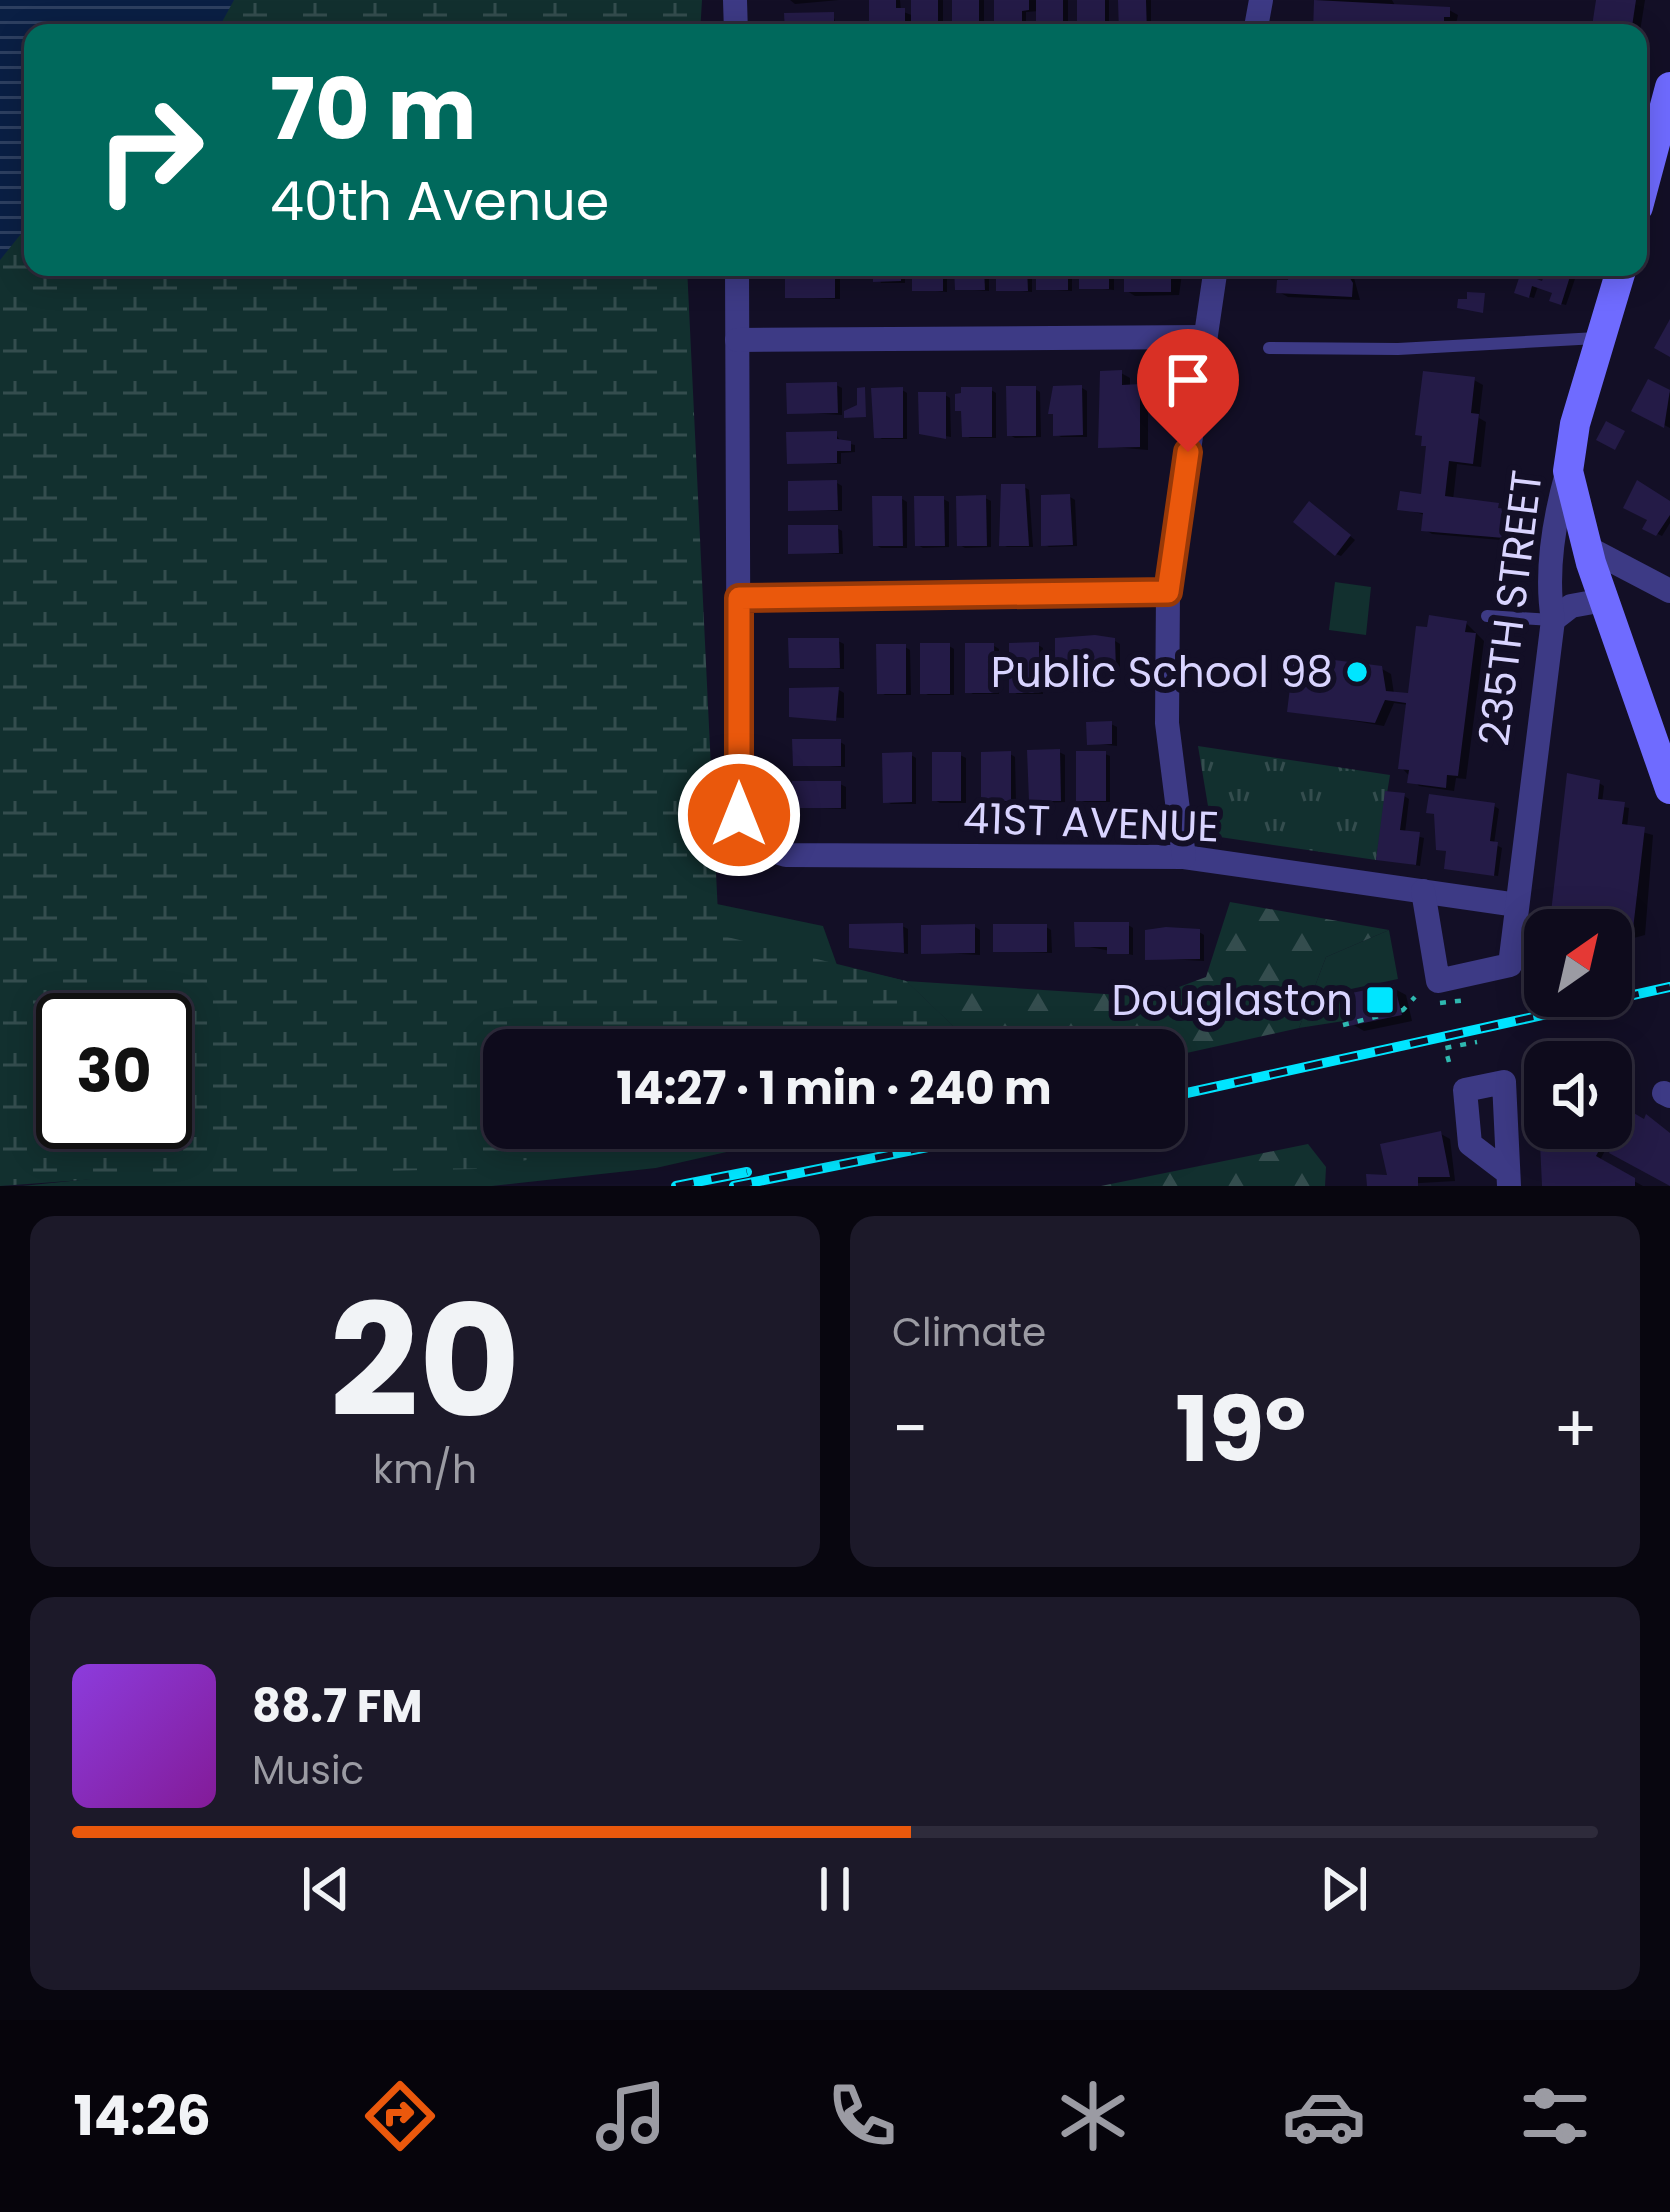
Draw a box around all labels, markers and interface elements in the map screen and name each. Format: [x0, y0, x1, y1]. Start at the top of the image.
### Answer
text: 70 m [270, 51, 476, 168]
icon: right [72, 72, 228, 228]
text: 40th Avenue [270, 163, 609, 239]
pin [1137, 329, 1239, 452]
icon: arrive [1155, 347, 1221, 413]
street label: 235TH STREET [1464, 467, 1557, 749]
place label: Public School 98 [991, 643, 1333, 702]
marker: Public School 98 [1344, 659, 1370, 685]
position arrow [676, 752, 802, 878]
street label: 41ST AVENUE [962, 789, 1220, 856]
north arrow [1524, 909, 1632, 1017]
map controls [1524, 909, 1632, 1149]
place label: Douglaston [1111, 971, 1353, 1030]
marker: Douglaston [1364, 984, 1396, 1016]
speed limit sign: 30 [36, 993, 192, 1149]
button: sound [1524, 1041, 1632, 1149]
text: 14:27 · 1 min · 240 m [616, 1057, 1052, 1120]
text: 20 [330, 1252, 520, 1471]
text: Climate [892, 1305, 1046, 1360]
text: 19° [1175, 1366, 1306, 1493]
text: − [892, 1383, 928, 1475]
text: + [1553, 1383, 1598, 1475]
text: km/h [373, 1442, 477, 1497]
text: 88.7 FM [252, 1675, 423, 1738]
text: Music [252, 1743, 364, 1798]
icon: previous [293, 1856, 359, 1922]
icon: pause [802, 1856, 868, 1922]
icon: next [1311, 1856, 1377, 1922]
icon: directions [358, 2074, 442, 2158]
icon: music [589, 2074, 673, 2158]
icon: phone [820, 2074, 904, 2158]
icon: climate [1051, 2074, 1135, 2158]
icon: car [1282, 2074, 1366, 2158]
icon: filters [1513, 2074, 1597, 2158]
text: 14:26 [73, 2078, 211, 2154]

